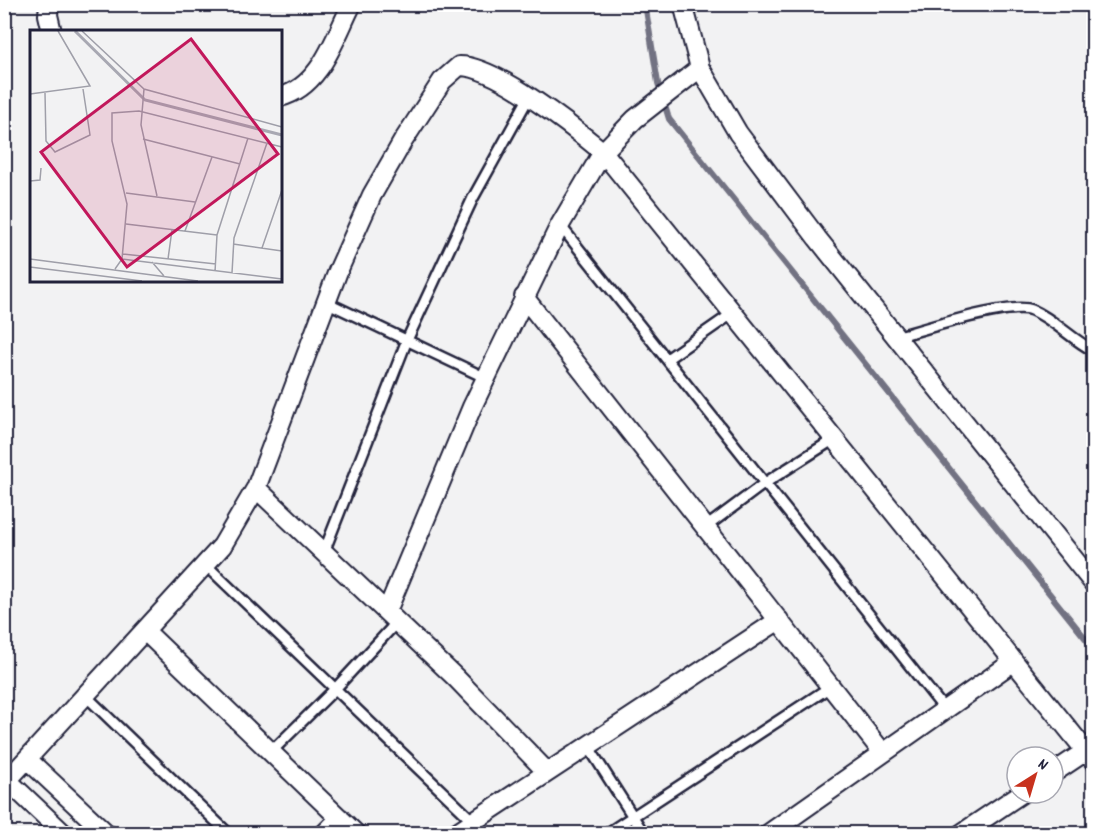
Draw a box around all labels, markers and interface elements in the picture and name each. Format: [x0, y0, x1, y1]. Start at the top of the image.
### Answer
inset map [30, 30, 282, 282]
north arrow [1005, 745, 1065, 805]
text: N [1032, 753, 1053, 777]

